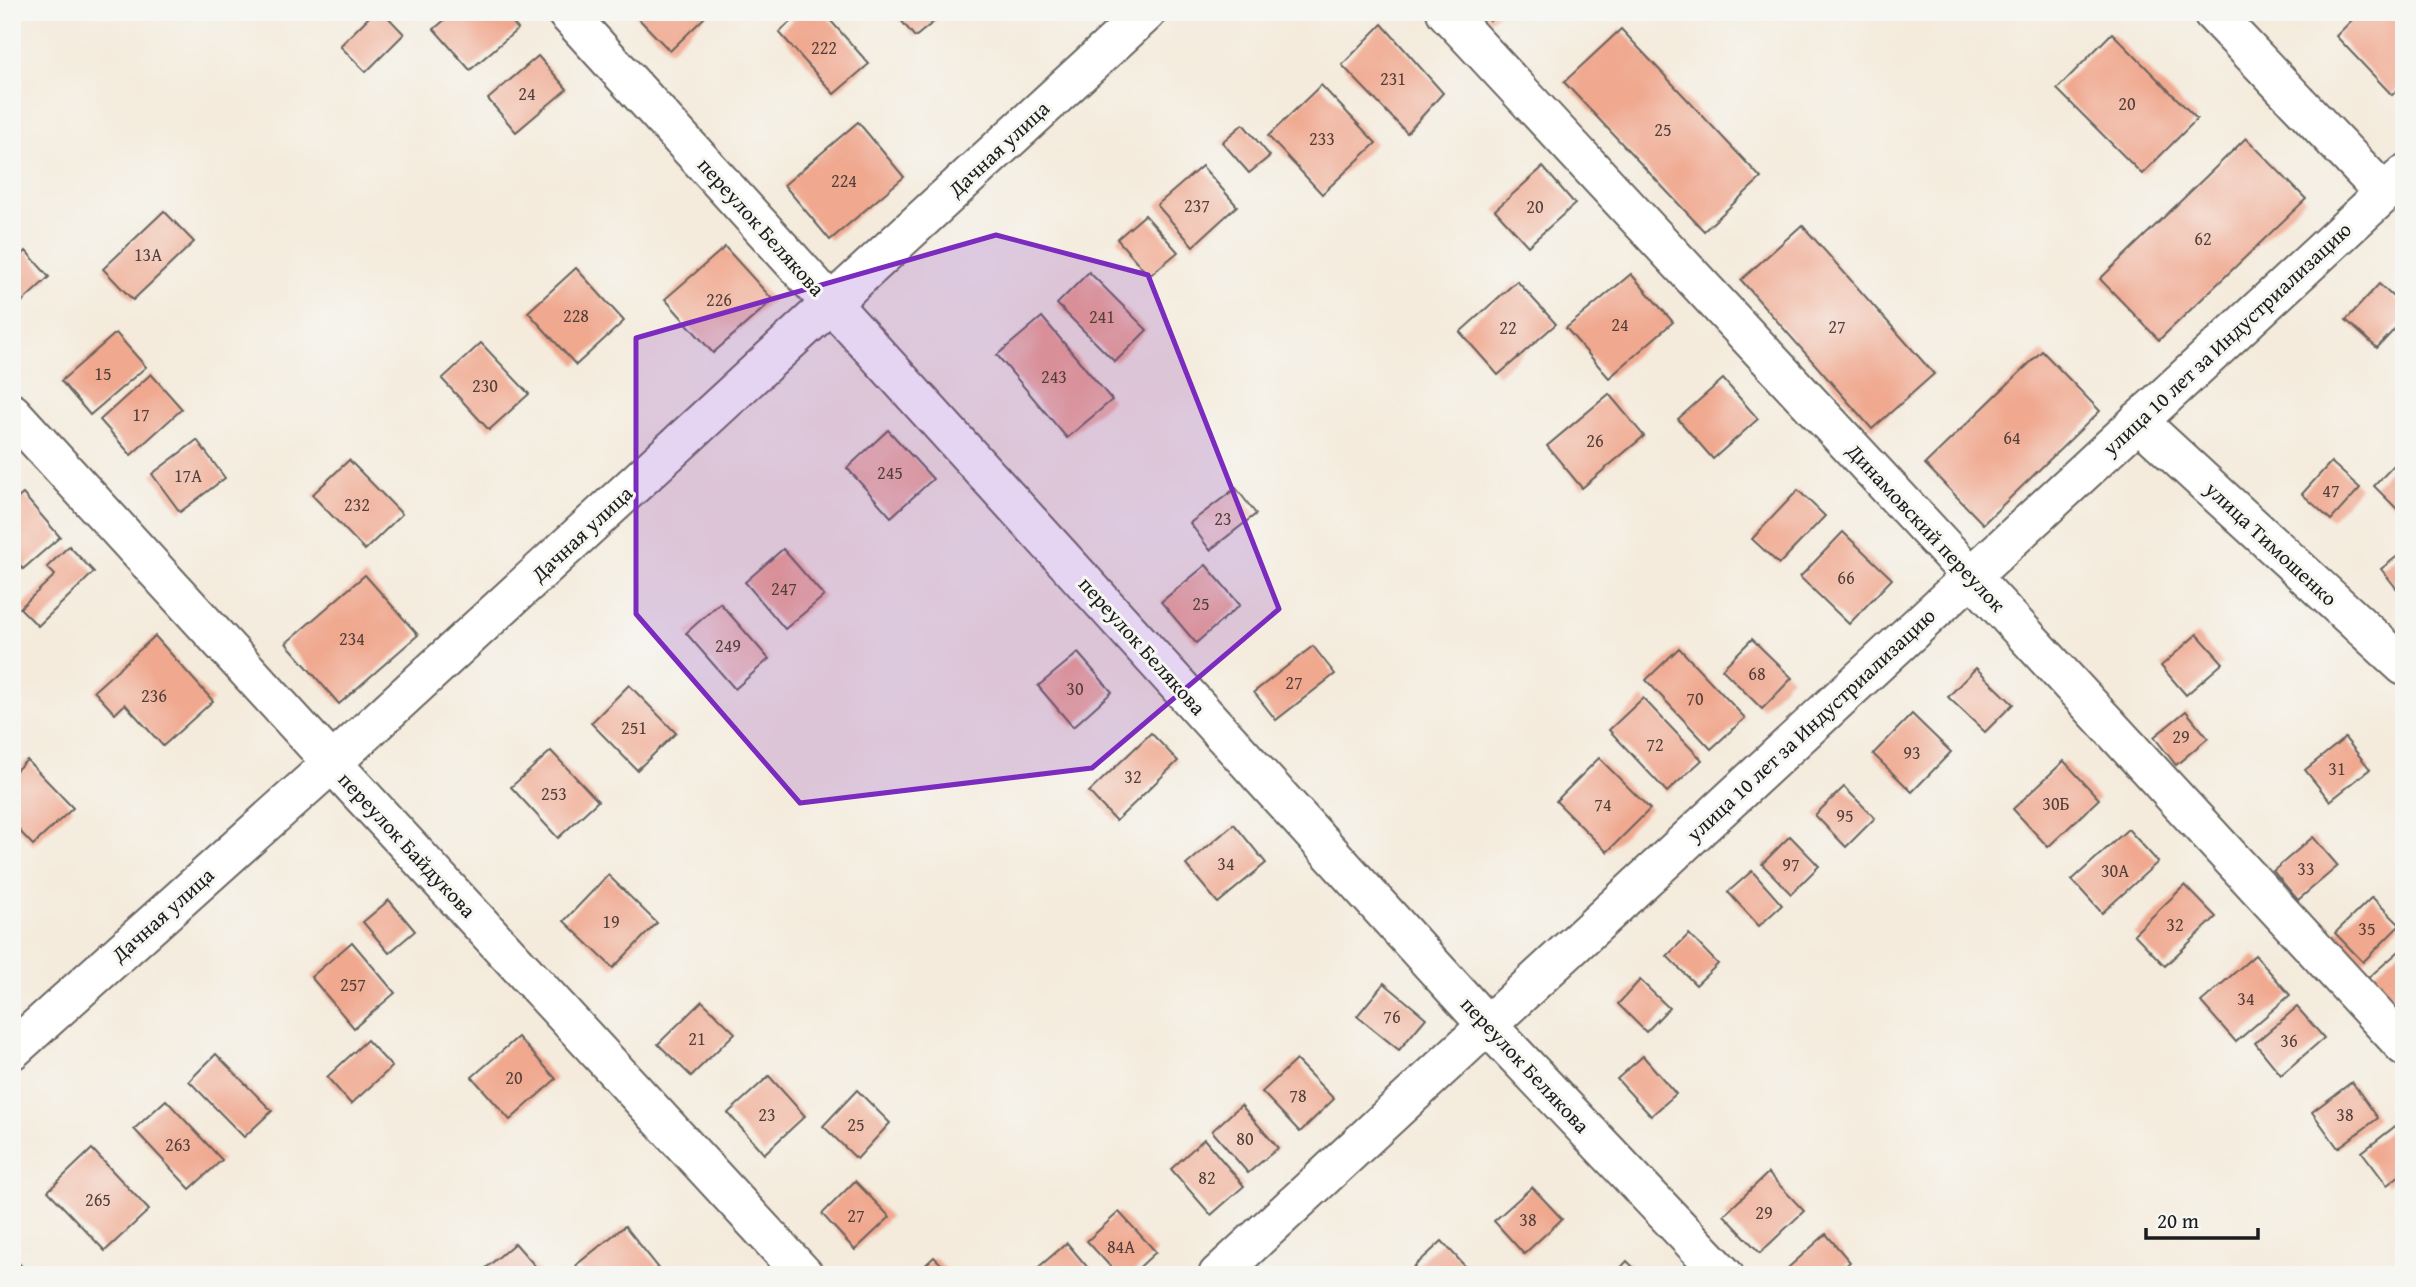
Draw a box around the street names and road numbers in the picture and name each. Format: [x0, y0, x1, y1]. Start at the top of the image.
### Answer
street label: Дачная улица [940, 93, 1056, 205]
street label: переулок Белякова [691, 150, 832, 303]
street label: улица 10 лет за Индустриализацию [2094, 215, 2358, 463]
street label: Динамовский переулок [1839, 436, 2013, 619]
street label: улица Тимошенко [2198, 473, 2344, 613]
street label: Дачная улица [523, 478, 639, 590]
street label: переулок Белякова [1072, 569, 1213, 722]
street label: улица 10 лет за Индустриализацию [1678, 601, 1942, 849]
street label: переулок Байдукова [331, 765, 483, 925]
street label: Дачная улица [104, 860, 221, 970]
street label: переулок Белякова [1454, 989, 1597, 1140]

